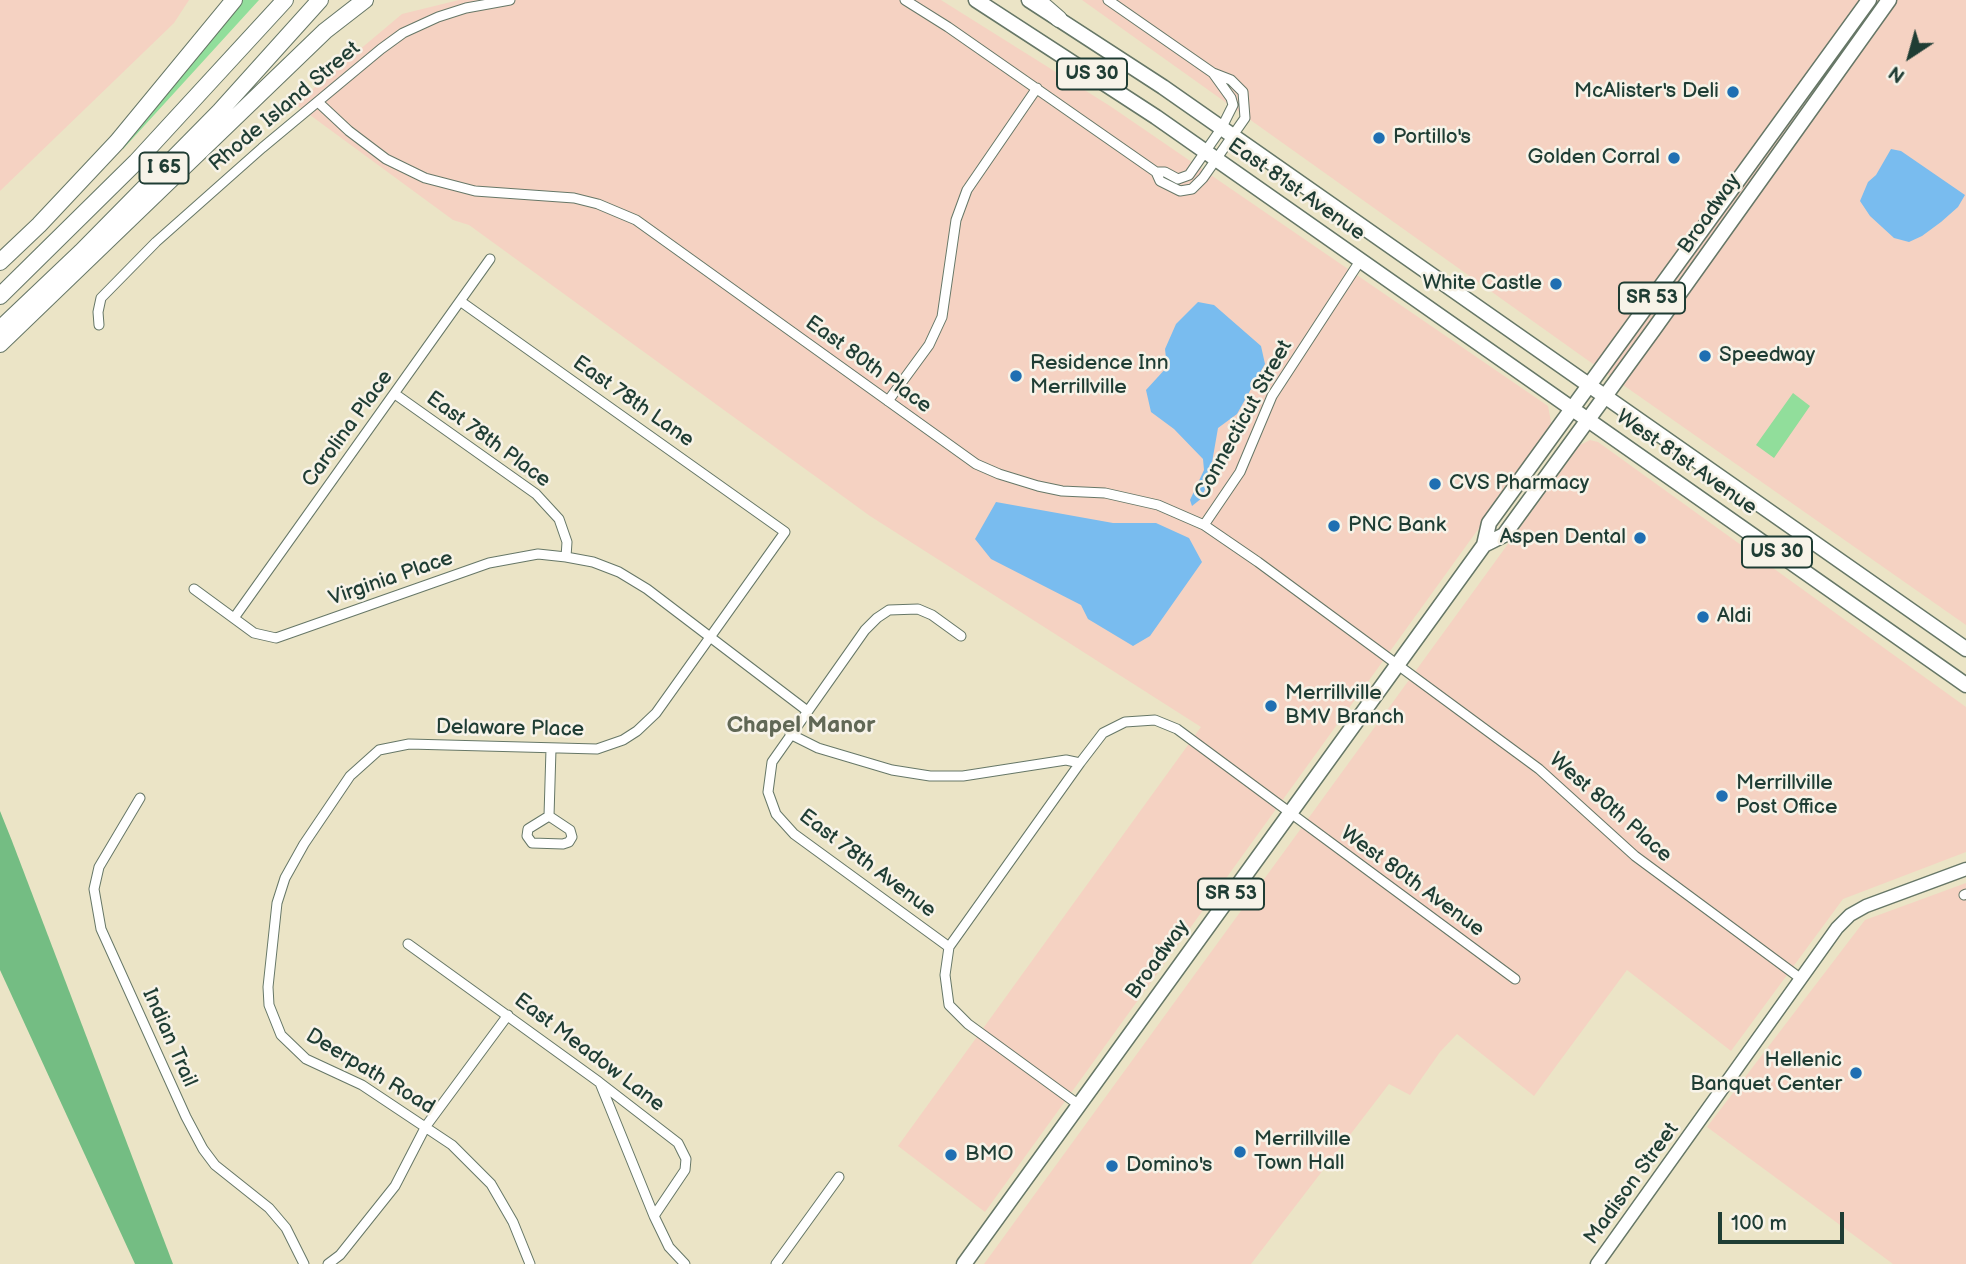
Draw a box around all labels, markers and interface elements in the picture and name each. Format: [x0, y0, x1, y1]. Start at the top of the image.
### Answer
north arrow [1875, 21, 1945, 91]
street label: Rhode Island Street [204, 37, 366, 177]
road number: US 30 [1057, 58, 1127, 90]
text: N [1885, 60, 1910, 87]
place label: McAlister's Deli [1574, 79, 1719, 105]
marker: McAlister's Deli [1725, 84, 1741, 100]
place label: Portillo's [1393, 125, 1471, 151]
marker: Portillo's [1371, 130, 1387, 146]
street label: East 81st Avenue [1223, 133, 1369, 247]
place label: Golden Corral [1528, 145, 1660, 171]
marker: Golden Corral [1666, 150, 1682, 166]
road number: I 65 [140, 152, 188, 184]
street label: Broadway [1673, 169, 1747, 259]
place label: White Castle [1423, 271, 1542, 297]
marker: White Castle [1548, 276, 1564, 292]
road number: SR 53 [1619, 282, 1685, 314]
street label: East 80th Place [800, 311, 936, 419]
street label: Connecticut Street [1190, 336, 1298, 504]
place label: Speedway [1719, 343, 1815, 369]
marker: Speedway [1697, 348, 1713, 364]
street label: East 78th Lane [568, 351, 698, 453]
place label: Residence Inn Merrillville [1030, 351, 1169, 401]
street label: Carolina Place [297, 366, 399, 492]
marker: Residence Inn Merrillville [1008, 368, 1024, 384]
street label: East 78th Place [421, 386, 555, 494]
street label: West 81st Avenue [1611, 405, 1761, 521]
place label: CVS Pharmacy [1449, 471, 1589, 497]
marker: CVS Pharmacy [1427, 476, 1443, 492]
place label: PNC Bank [1348, 513, 1446, 539]
marker: PNC Bank [1326, 518, 1342, 534]
place label: Aspen Dental [1500, 525, 1626, 551]
marker: Aspen Dental [1632, 530, 1648, 546]
road number: US 30 [1742, 537, 1812, 568]
street label: Virginia Place [326, 546, 456, 612]
place label: Aldi [1717, 604, 1751, 630]
marker: Aldi [1695, 609, 1711, 625]
place label: Merrillville BMV Branch [1285, 681, 1404, 731]
marker: Merrillville BMV Branch [1263, 698, 1279, 714]
district label: Chapel Manor [727, 712, 875, 740]
street label: Delaware Place [436, 715, 584, 743]
street label: West 80th Place [1543, 748, 1677, 868]
place label: Merrillville Post Office [1736, 771, 1837, 821]
marker: Merrillville Post Office [1714, 788, 1730, 804]
street label: East 78th Avenue [794, 804, 940, 924]
street label: West 80th Avenue [1335, 821, 1489, 943]
road number: SR 53 [1198, 878, 1264, 909]
street label: Broadway [1121, 915, 1195, 1005]
street label: Indian Trail [136, 985, 202, 1091]
street label: East Meadow Lane [509, 988, 669, 1118]
street label: Deerpath Road [301, 1024, 439, 1120]
place label: Hellenic Banquet Center [1690, 1048, 1842, 1098]
marker: Hellenic Banquet Center [1848, 1065, 1864, 1081]
street label: Madison Street [1579, 1118, 1685, 1250]
place label: Merrillville Town Hall [1254, 1127, 1351, 1177]
place label: BMO [965, 1142, 1014, 1168]
marker: Merrillville Town Hall [1232, 1144, 1248, 1160]
marker: BMO [943, 1147, 959, 1163]
place label: Domino's [1126, 1153, 1212, 1179]
marker: Domino's [1104, 1158, 1120, 1174]
scale bar [1721, 1198, 1847, 1242]
text: 100 m [1731, 1211, 1787, 1236]

